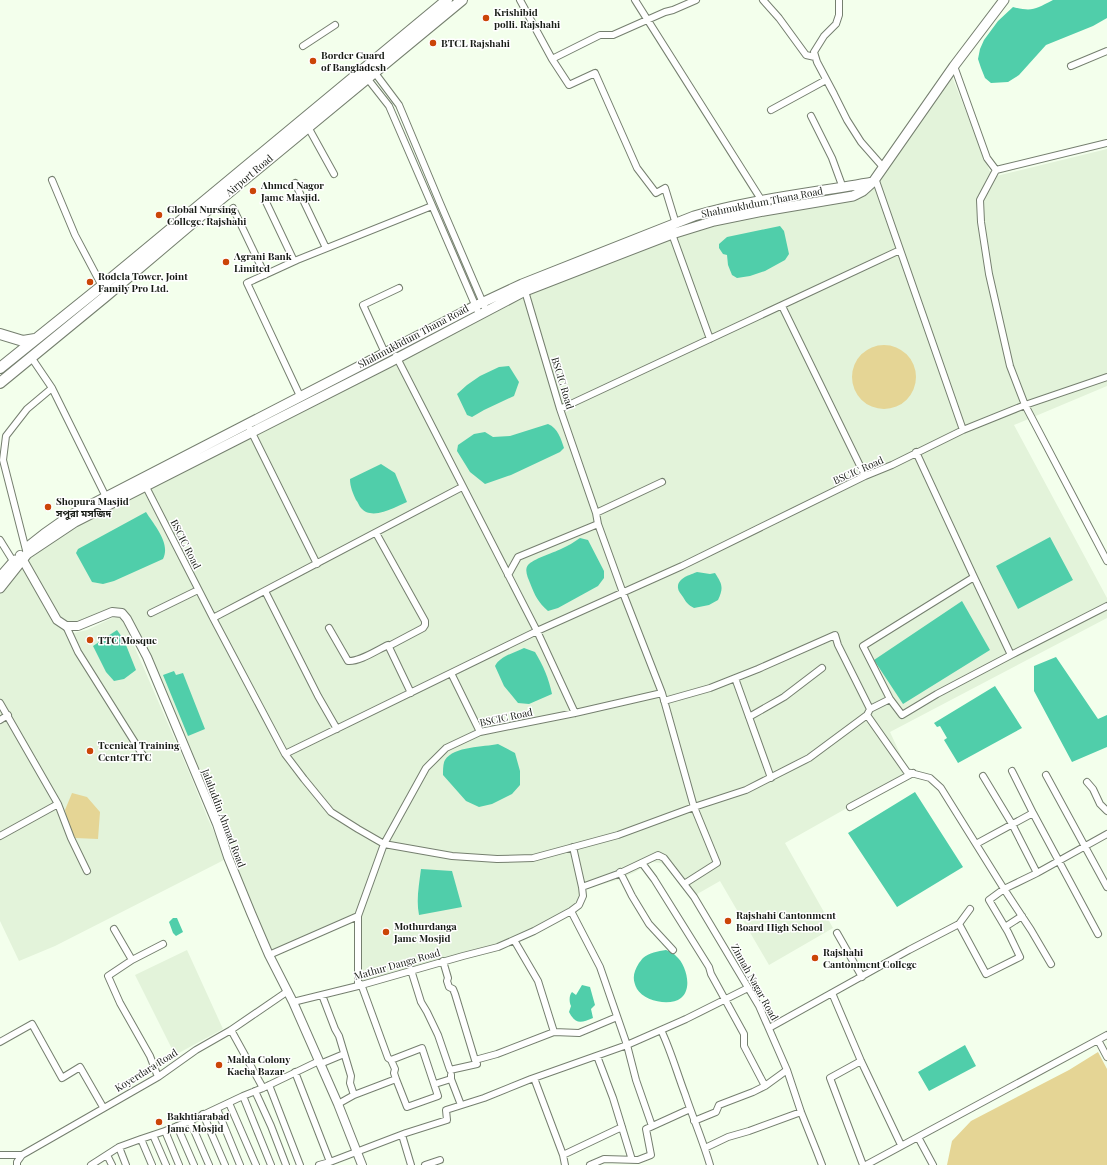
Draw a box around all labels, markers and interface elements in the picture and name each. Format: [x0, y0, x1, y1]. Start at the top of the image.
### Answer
place label: Krishibid polli. Rajshahi [494, 5, 560, 31]
marker: Krishibid polli. Rajshahi [481, 13, 491, 23]
place label: BTCL Rajshahi [441, 36, 510, 50]
marker: BTCL Rajshahi [428, 38, 438, 48]
place label: Border Guard of Bangladesh [321, 48, 386, 74]
marker: Border Guard of Bangladesh [308, 56, 318, 66]
street label: Airport Road [222, 151, 276, 200]
place label: Ahmed Nagor Jame Masjid. [260, 178, 324, 204]
street label: Shahmukhdum Thana Road [700, 183, 824, 221]
marker: Ahmed Nagor Jame Masjid. [248, 186, 258, 196]
place label: Global Nursing College, Rajshahi [167, 202, 246, 228]
marker: Global Nursing College, Rajshahi [154, 210, 164, 220]
place label: Agrani Bank Limited [233, 249, 292, 275]
marker: Agrani Bank Limited [221, 257, 231, 267]
place label: Rodela Tower, Joint Family Pro Ltd. [98, 269, 188, 295]
marker: Rodela Tower, Joint Family Pro Ltd. [85, 277, 95, 287]
street label: Shahmukhdum Thana Road [355, 301, 471, 371]
street label: BSCIC Road [548, 355, 578, 411]
street label: BSCIC Road [831, 453, 886, 487]
place label: Shopura Masjid সপুরা মসজিদ [55, 494, 129, 520]
marker: Shopura Masjid সপুরা মসজিদ [43, 502, 53, 512]
street label: BSCIC Road [168, 517, 205, 571]
place label: TTC Mosque [98, 633, 157, 647]
marker: TTC Mosque [85, 635, 95, 645]
street label: BSCIC Road [478, 705, 534, 729]
place label: Tecnical Training Center TTC [98, 738, 180, 764]
marker: Tecnical Training Center TTC [85, 746, 95, 756]
street label: Jalaluddin Ahmad Road [198, 766, 249, 869]
place label: Rajshahi Cantonment Board High School [736, 908, 836, 934]
marker: Rajshahi Cantonment Board High School [723, 916, 733, 926]
place label: Mothurdanga Jame Mosjid [393, 919, 458, 945]
marker: Mothurdanga Jame Mosjid [381, 927, 391, 937]
street label: Zinnah Nagar Road [728, 941, 782, 1023]
street label: Mathur Danga Road [352, 945, 442, 983]
place label: Rajshahi Cantonment College [823, 945, 917, 971]
marker: Rajshahi Cantonment College [810, 953, 820, 963]
street label: Koyerdara Road [112, 1045, 180, 1095]
place label: Malda Colony Kacha Bazar [227, 1052, 291, 1078]
marker: Malda Colony Kacha Bazar [214, 1060, 224, 1070]
place label: Bakhtiarabad Jame Mosjid [166, 1109, 229, 1135]
marker: Bakhtiarabad Jame Mosjid [154, 1117, 164, 1127]

